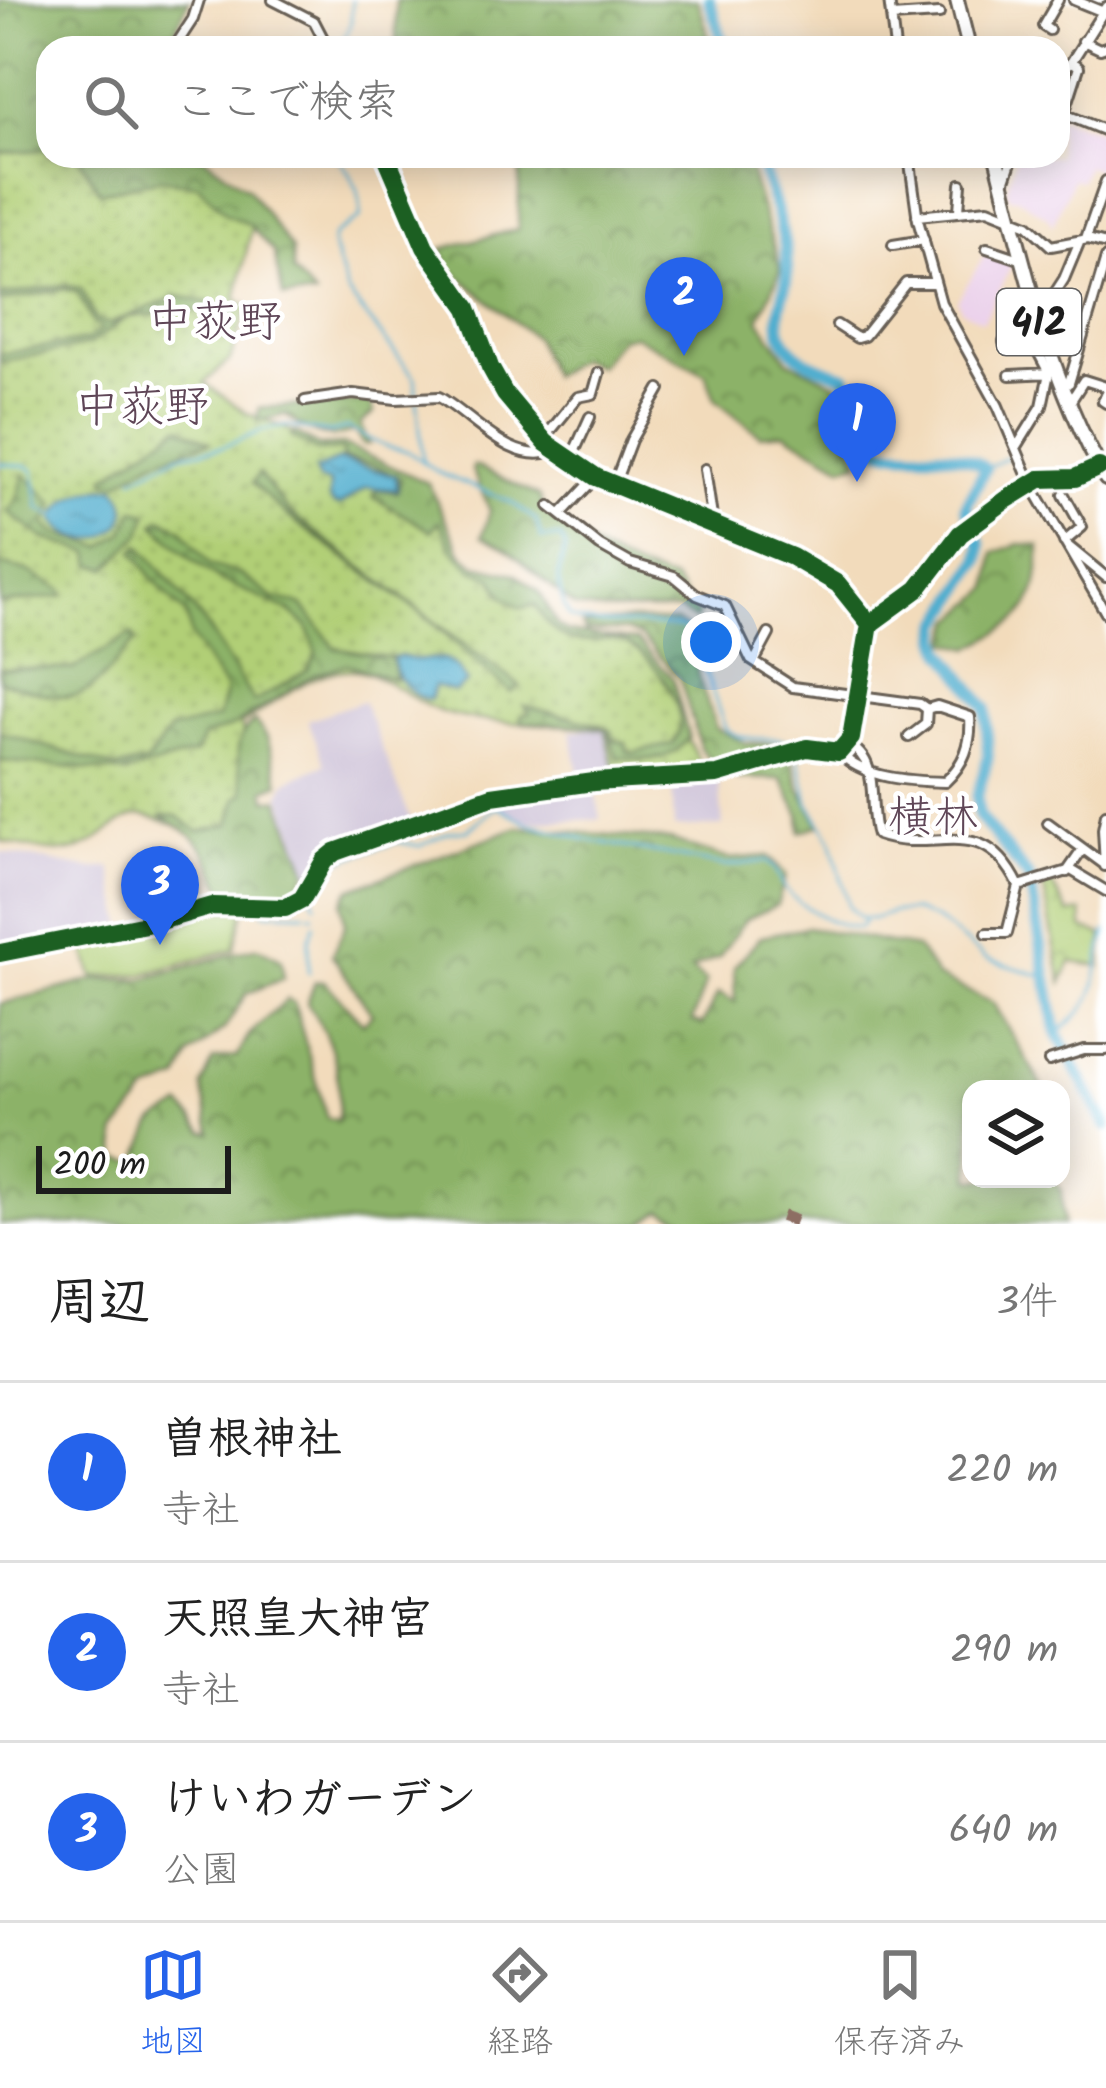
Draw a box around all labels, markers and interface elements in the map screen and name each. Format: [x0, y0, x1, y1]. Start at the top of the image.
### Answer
search box [36, 36, 1070, 168]
text: ここで検索 [174, 68, 399, 140]
icon: search [78, 69, 144, 135]
pin: 2 [645, 257, 723, 356]
district label: 中荻野 [147, 288, 283, 360]
road number: 412 [997, 289, 1081, 355]
district label: 中荻野 [74, 373, 210, 445]
pin: 1 [818, 383, 896, 482]
your location [681, 612, 741, 672]
district label: 横林 [888, 783, 978, 855]
pin: 3 [121, 846, 199, 945]
map controls [962, 1080, 1070, 1188]
button: layers [962, 1080, 1070, 1188]
scale bar [36, 1140, 231, 1193]
text: 200 m [54, 1140, 146, 1193]
text: 周辺 [48, 1264, 150, 1345]
text: 3件 [997, 1273, 1058, 1335]
text: 曽根神社 [162, 1405, 342, 1477]
text: 1 [81, 1441, 93, 1503]
text: 220 m [946, 1441, 1058, 1503]
text: 寺社 [162, 1481, 240, 1543]
text: 天照皇大神宮 [162, 1585, 432, 1657]
text: 2 [76, 1621, 98, 1683]
text: 290 m [950, 1621, 1058, 1683]
text: 寺社 [162, 1661, 240, 1723]
text: けいわガーデン [162, 1765, 477, 1837]
text: 3 [76, 1801, 98, 1863]
text: 640 m [949, 1801, 1058, 1863]
text: 公園 [162, 1841, 240, 1903]
tab: 地図 [140, 1942, 206, 2070]
tab: 経路 [487, 1942, 553, 2070]
tab: 保存済み [834, 1942, 966, 2070]

